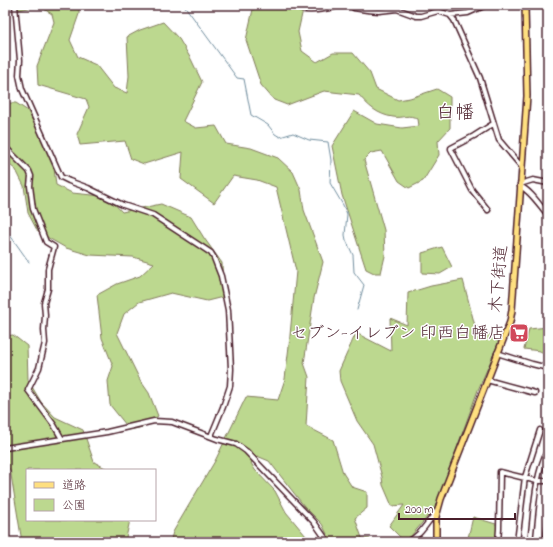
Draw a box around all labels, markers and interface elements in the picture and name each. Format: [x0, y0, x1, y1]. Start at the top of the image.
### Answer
district label: 白幡 [436, 100, 474, 127]
street label: 木下街道 [484, 244, 514, 314]
place label: セブン-イレブン 印西白幡店 [290, 321, 505, 346]
supermarket icon: セブン-イレブン 印西白幡店 [508, 322, 530, 344]
legend [26, 469, 156, 521]
text: 道路 [62, 477, 86, 495]
scale bar [399, 495, 515, 521]
text: 公園 [62, 497, 86, 515]
text: 200 m [405, 501, 434, 519]

